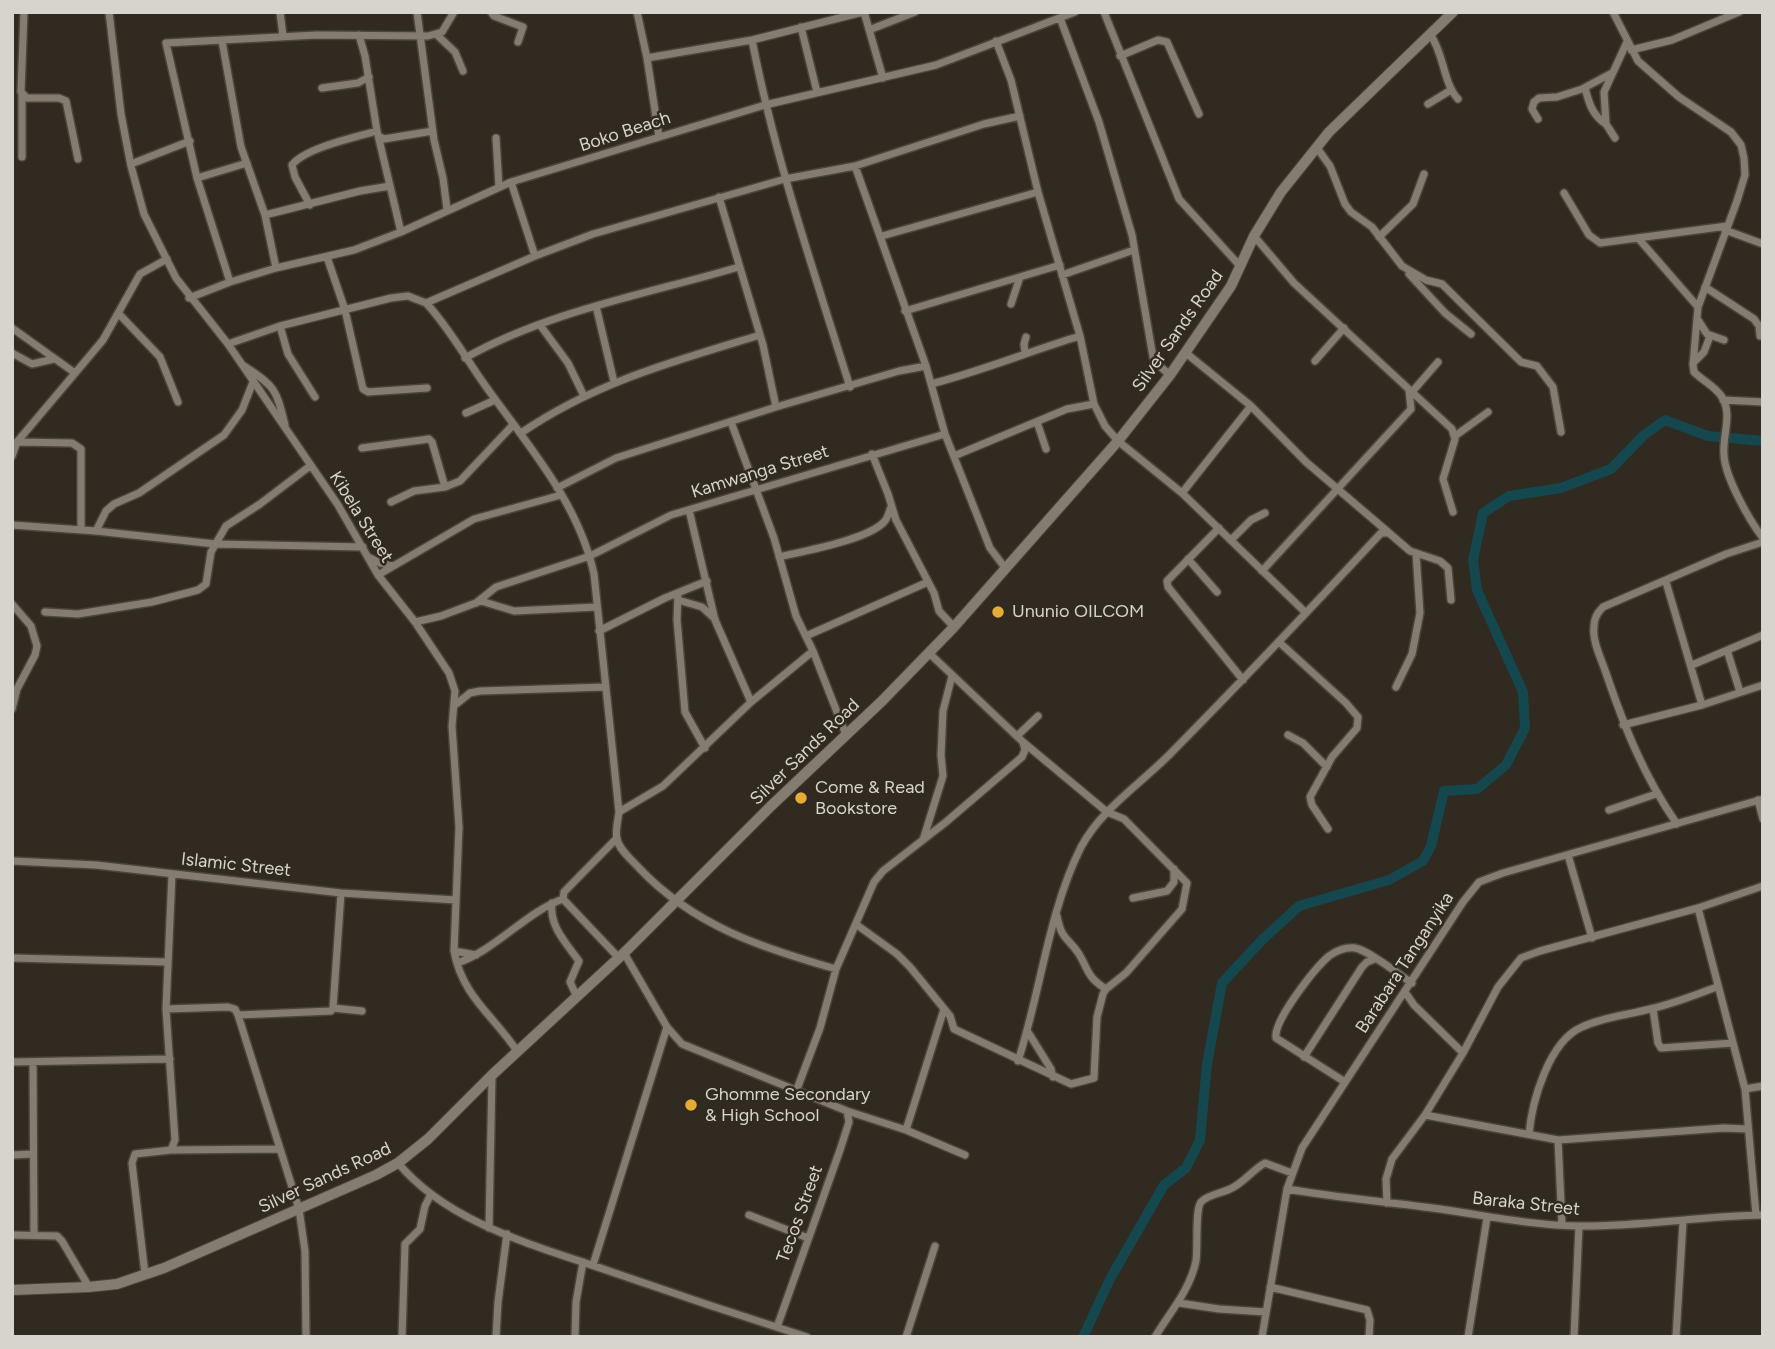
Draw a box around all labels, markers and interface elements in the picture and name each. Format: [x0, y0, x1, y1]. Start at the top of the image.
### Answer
street label: Boko Beach [577, 107, 673, 157]
street label: Silver Sands Road [1128, 266, 1228, 396]
street label: Kamwanga Street [689, 441, 831, 503]
street label: Kibela Street [324, 467, 398, 567]
place label: Ununio OILCOM [1012, 601, 1144, 623]
marker: Ununio OILCOM [990, 604, 1006, 620]
street label: Silver Sands Road [746, 694, 864, 810]
place label: Come & Read Bookstore [815, 777, 925, 820]
marker: Come & Read Bookstore [793, 790, 809, 806]
street label: Islamic Street [180, 848, 292, 882]
street label: Barabara Tanganyika [1351, 888, 1459, 1038]
place label: Ghomme Secondary & High School [705, 1084, 870, 1126]
marker: Ghomme Secondary & High School [683, 1097, 699, 1113]
street label: Silver Sands Road [255, 1138, 395, 1218]
street label: Tecos Street [772, 1162, 828, 1266]
street label: Baraka Street [1471, 1188, 1581, 1220]

